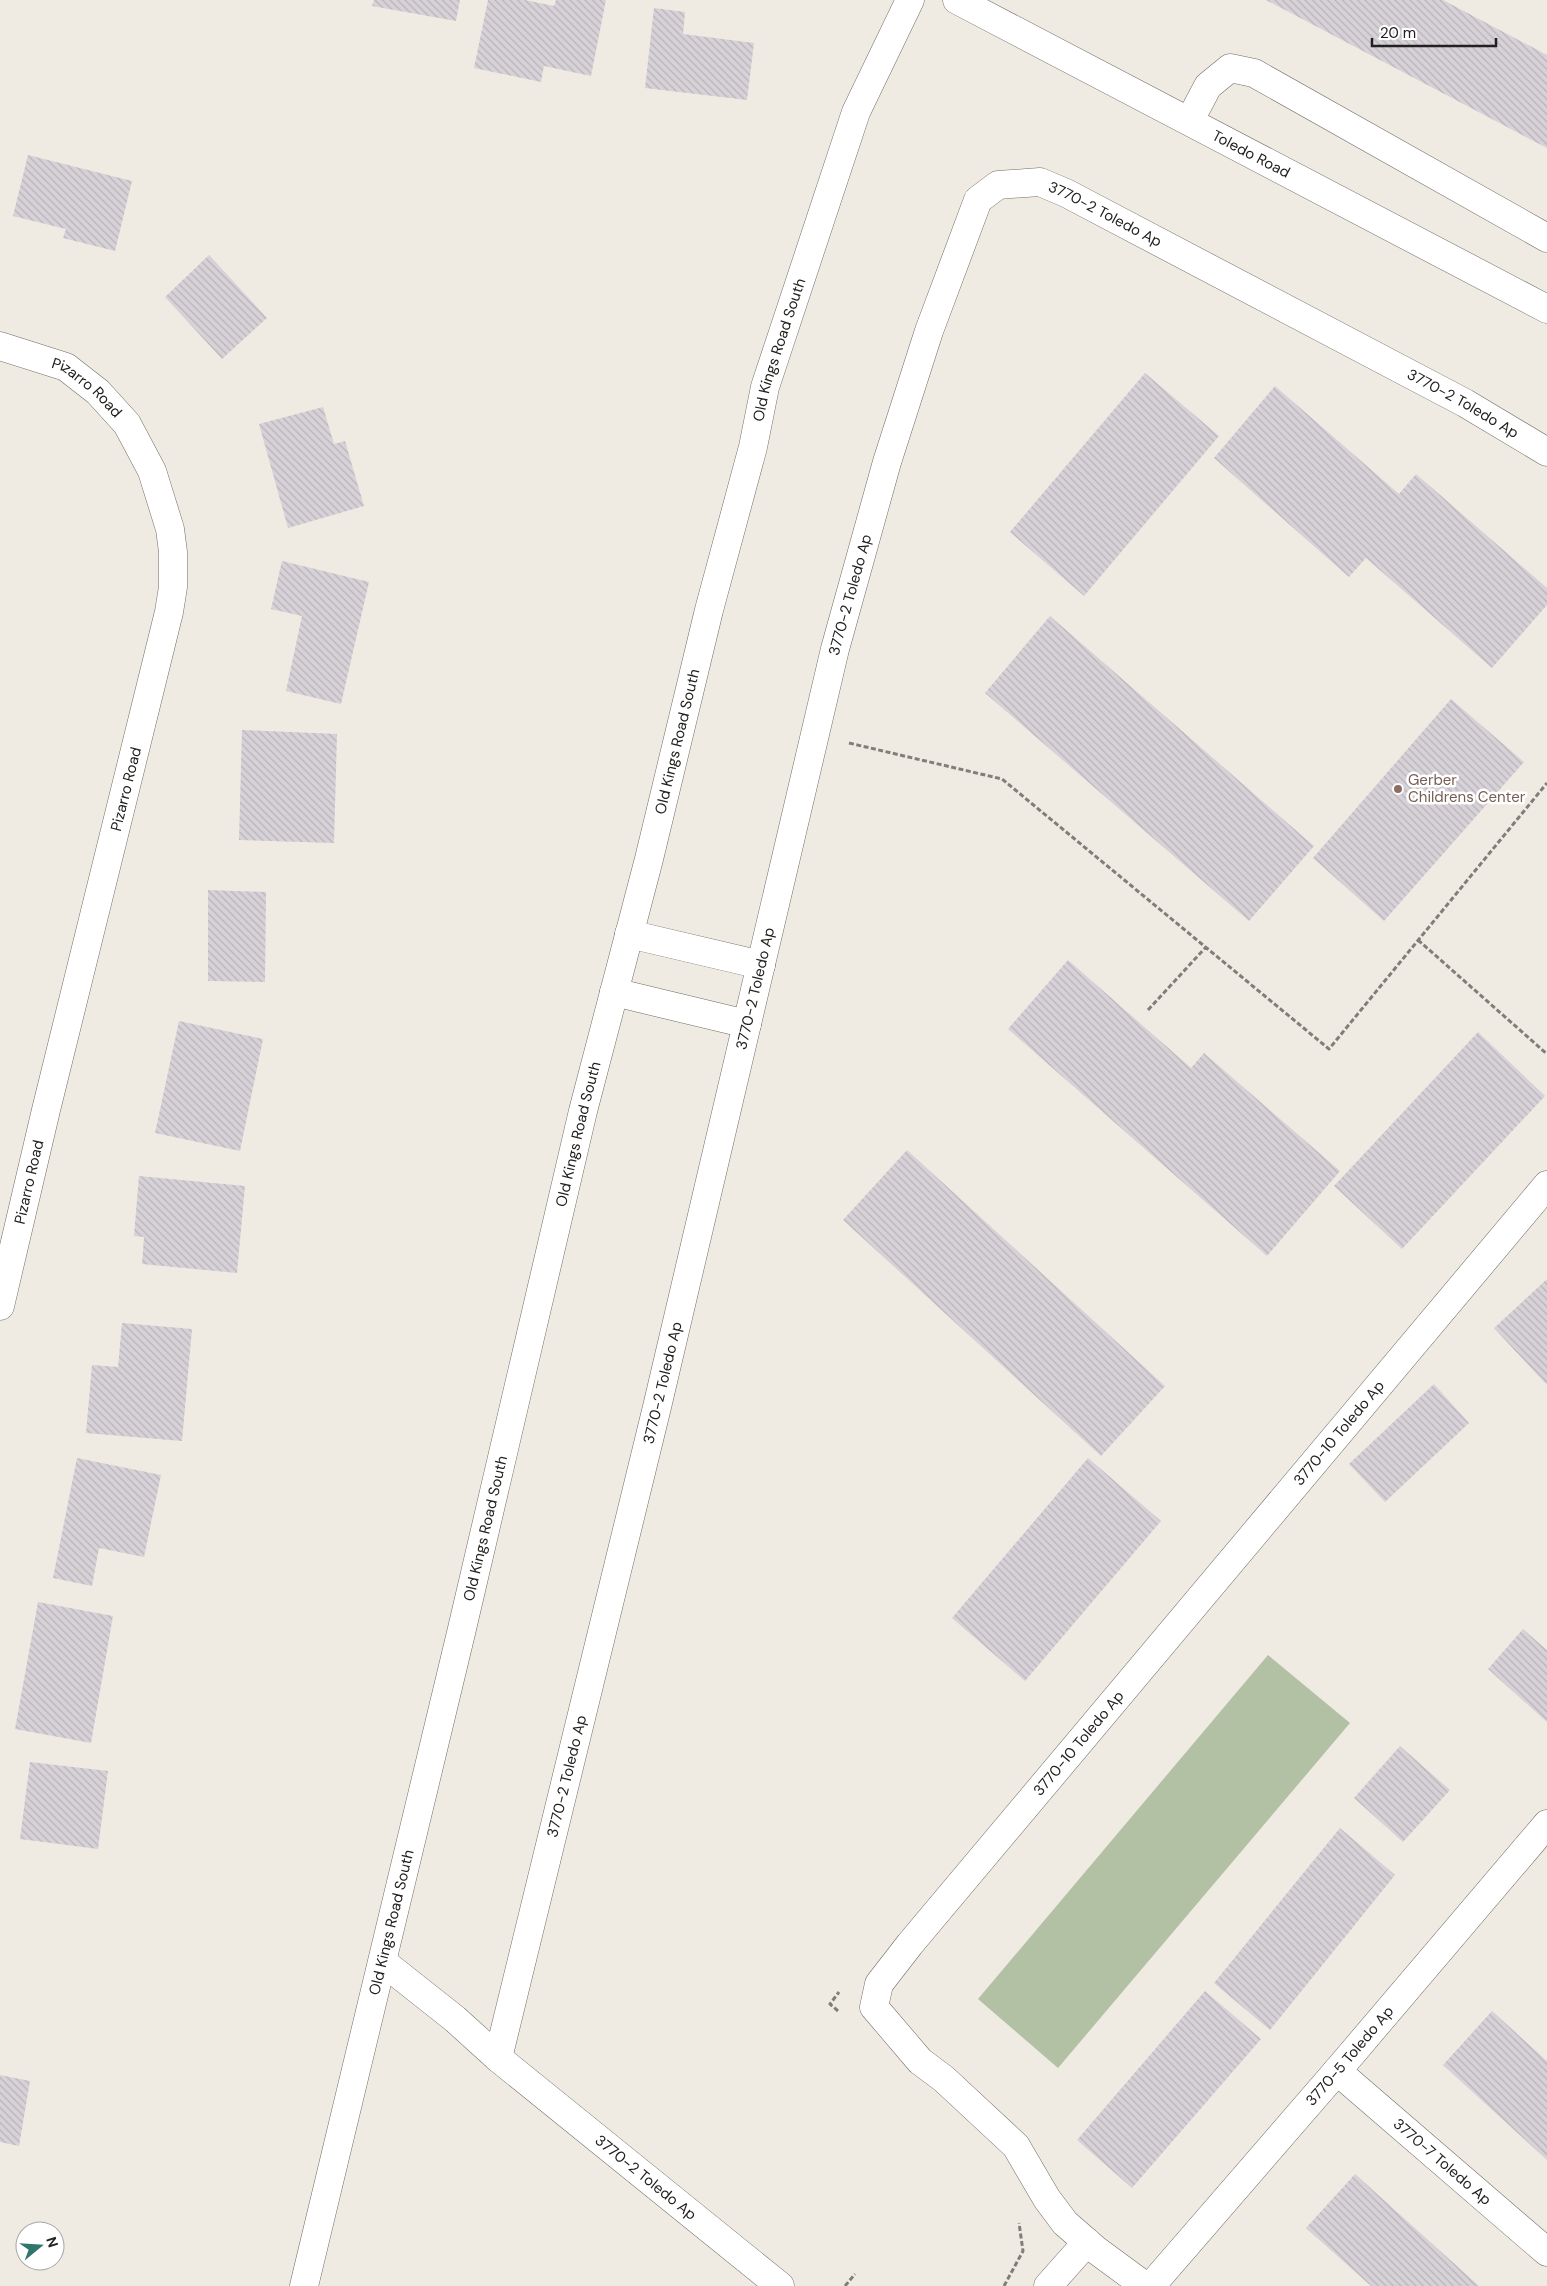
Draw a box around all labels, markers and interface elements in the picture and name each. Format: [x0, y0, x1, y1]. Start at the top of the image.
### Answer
scale bar [1372, 15, 1496, 47]
text: 20 m [1380, 23, 1416, 43]
street label: Toledo Road [1209, 125, 1293, 183]
street label: 3770-2 Toledo Ap [1045, 177, 1165, 252]
street label: Old Kings Road South [748, 275, 810, 423]
street label: Pizarro Road [49, 353, 126, 422]
street label: 3770-2 Toledo Ap [1404, 364, 1522, 443]
street label: 3770-2 Toledo Ap [824, 532, 876, 657]
street label: Old Kings Road South [650, 667, 704, 816]
street label: Pizarro Road [106, 745, 146, 833]
place label: Gerber Childrens Center [1408, 770, 1526, 807]
marker: Gerber Childrens Center [1392, 783, 1404, 795]
street label: 3770-2 Toledo Ap [731, 925, 779, 1052]
street label: Old Kings Road South [551, 1059, 606, 1209]
street label: Pizarro Road [10, 1138, 48, 1226]
street label: 3770-2 Toledo Ap [638, 1320, 687, 1446]
street label: 3770-10 Toledo Ap [1289, 1376, 1389, 1490]
street label: Old Kings Road South [459, 1454, 512, 1603]
street label: 3770-10 Toledo Ap [1029, 1686, 1128, 1800]
street label: 3770-2 Toledo Ap [542, 1713, 591, 1839]
street label: Old Kings Road South [364, 1848, 419, 1997]
street label: 3770-5 Toledo Ap [1301, 2002, 1398, 2110]
street label: 3770-7 Toledo Ap [1389, 2114, 1496, 2210]
street label: 3770-2 Toledo Ap [591, 2130, 701, 2225]
north arrow [15, 2221, 65, 2271]
text: N [42, 2234, 63, 2250]

